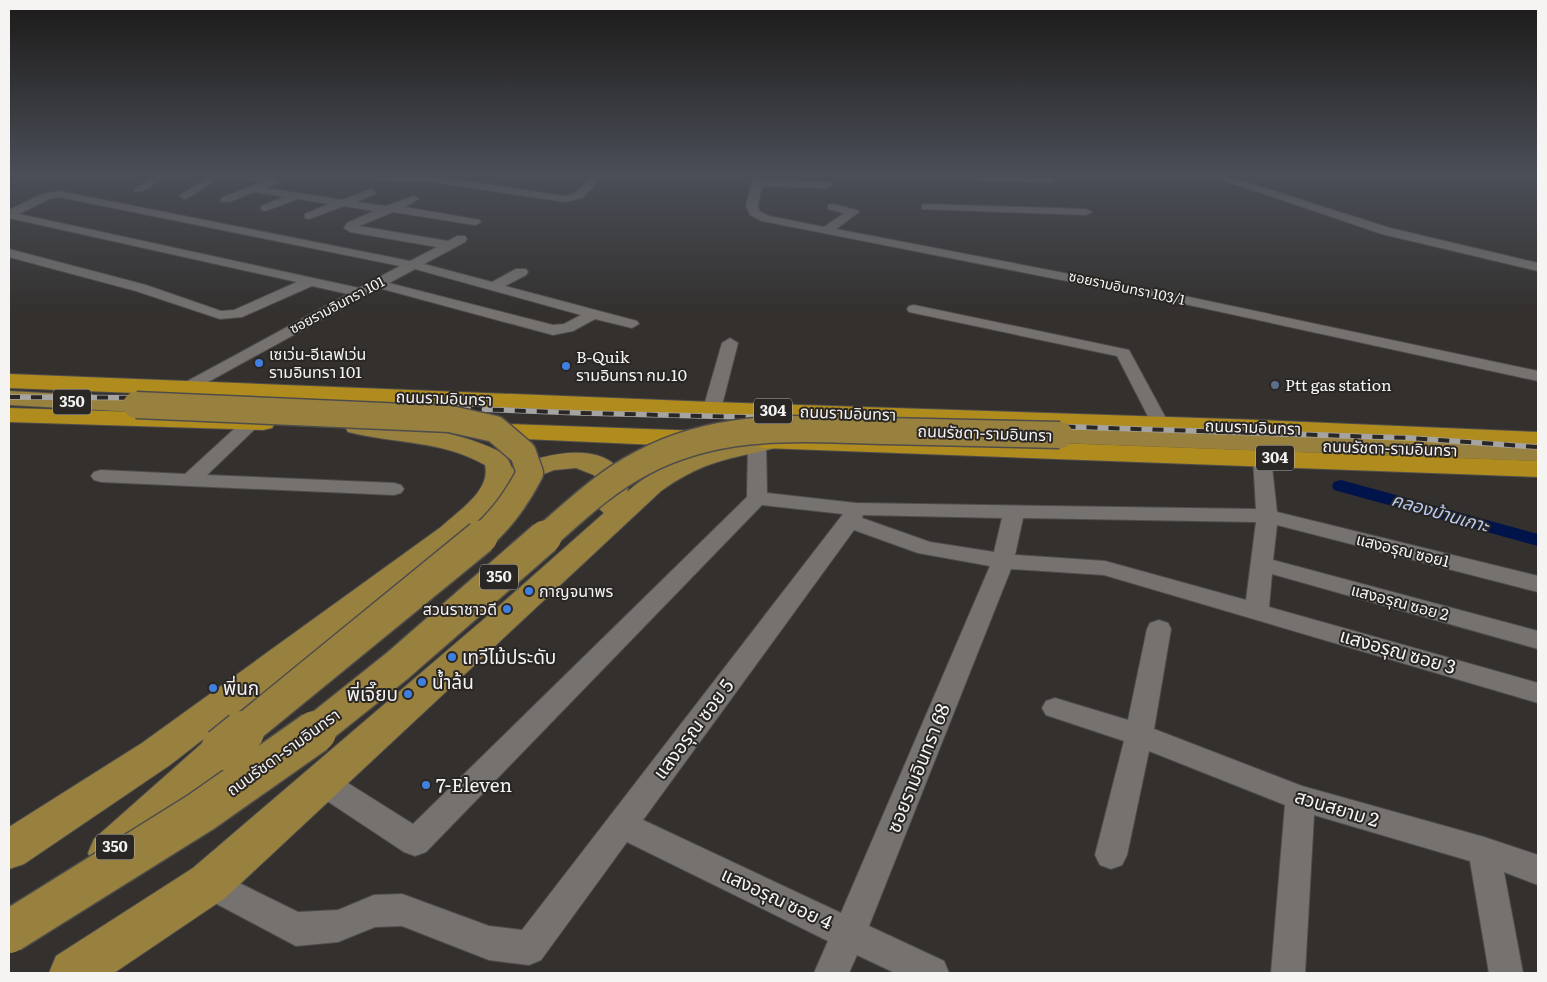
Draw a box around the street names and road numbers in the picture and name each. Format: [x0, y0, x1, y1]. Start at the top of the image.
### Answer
street label: ซอยรามอินทรา 103/1 [1067, 265, 1187, 309]
street label: ซอยรามอินทรา 101 [285, 270, 388, 338]
street label: ถนนรามอินทรา [395, 383, 493, 411]
road number: 350 [53, 390, 91, 414]
road number: 304 [754, 398, 792, 424]
street label: ถนนรามอินทรา [799, 398, 897, 426]
street label: ถนนรามอินทรา [1204, 412, 1302, 440]
street label: ถนนรัชดา-รามอินทรา [917, 418, 1053, 446]
street label: ถนนรัชดา-รามอินทรา [1322, 433, 1458, 461]
road number: 304 [1256, 446, 1294, 470]
street label: แสงอรุณ ซอย1 [1354, 526, 1453, 572]
road number: 350 [480, 564, 518, 590]
street label: แสงอรุณ ซอย 2 [1349, 576, 1452, 626]
street label: แสงอรุณ ซอย 3 [1337, 620, 1460, 680]
street label: แสงอรุณ ซอย 5 [645, 672, 739, 784]
street label: ซอยรามอินทรา 68 [878, 699, 956, 836]
street label: ถนนรัชดา-รามอินทรา [221, 702, 344, 801]
street label: สวนสยาม 2 [1292, 781, 1383, 833]
road number: 350 [96, 834, 134, 860]
street label: แสงอรุณ ซอย 4 [717, 859, 838, 935]

